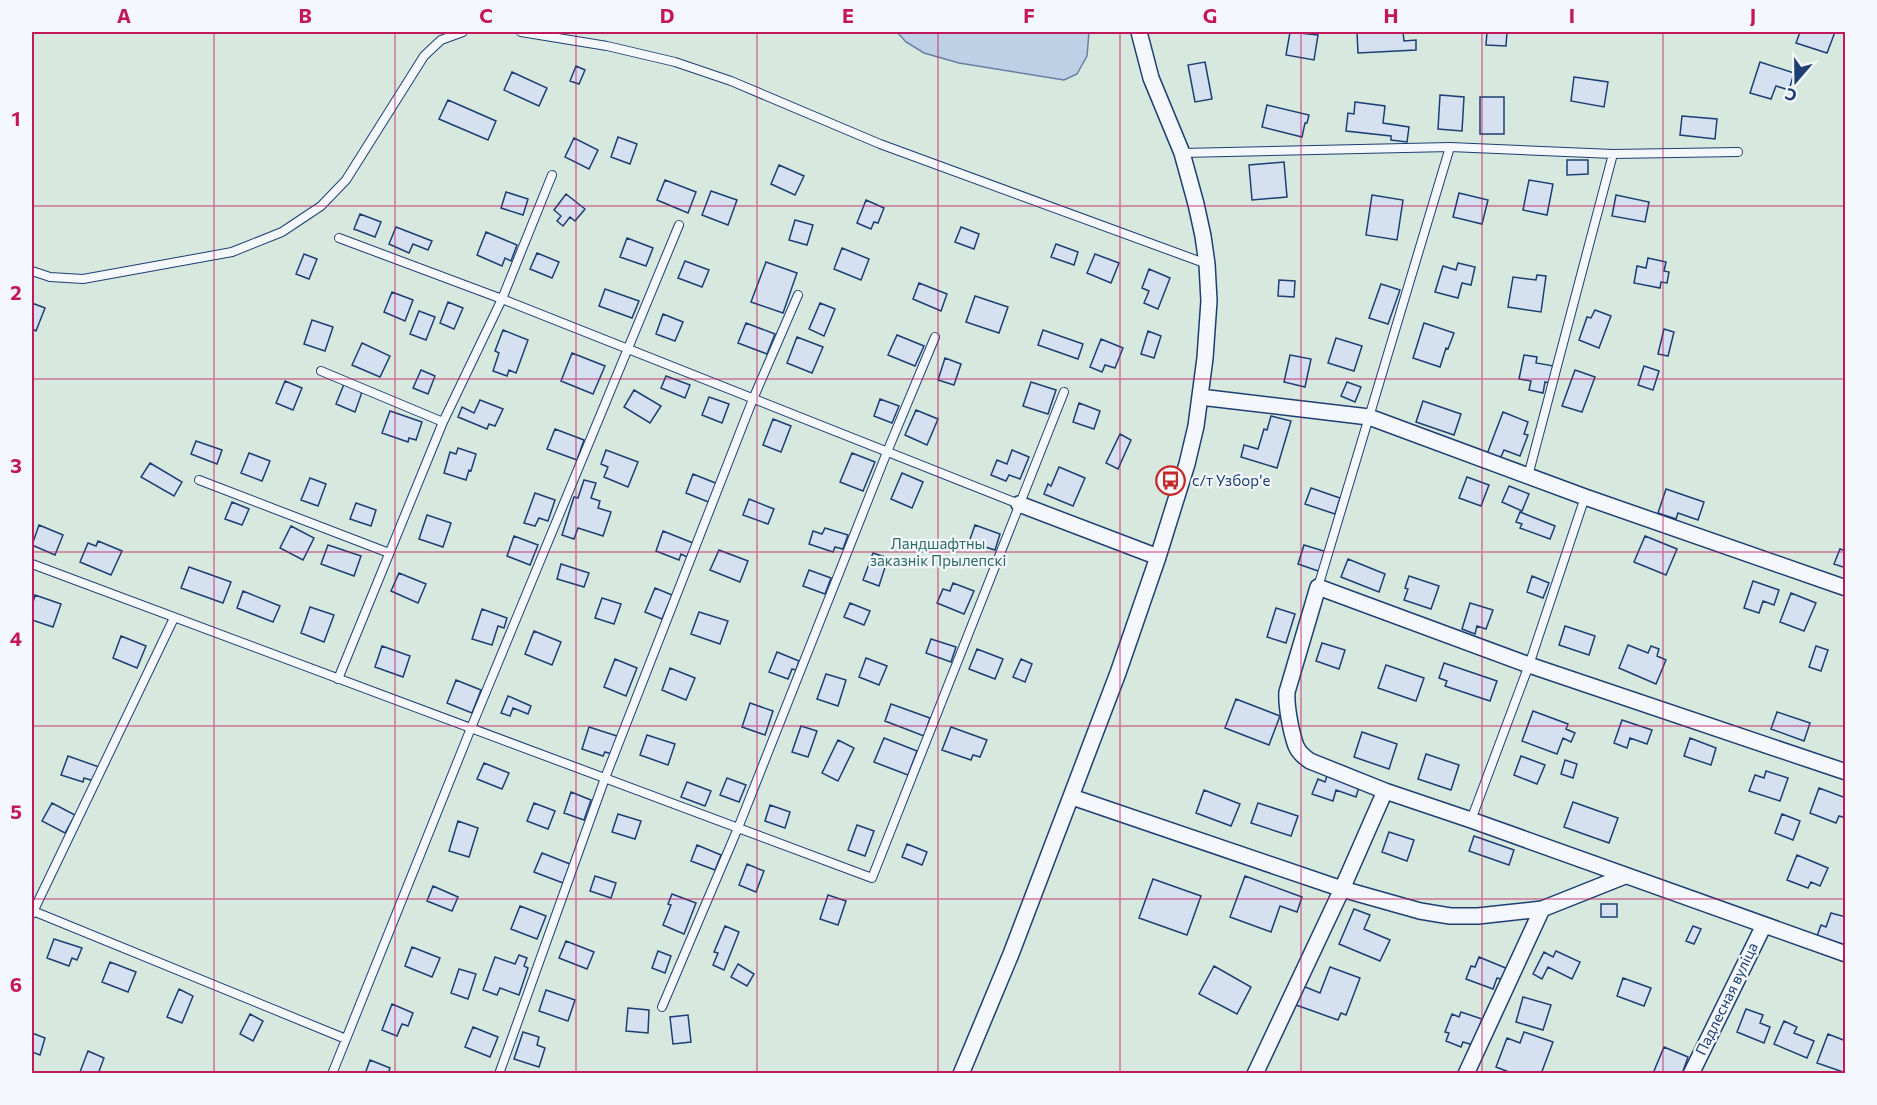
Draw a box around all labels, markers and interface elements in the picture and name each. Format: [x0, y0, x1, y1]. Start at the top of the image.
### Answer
text: A [117, 3, 131, 27]
text: B [298, 3, 312, 27]
text: C [479, 3, 493, 27]
text: D [660, 3, 674, 27]
text: E [842, 3, 854, 27]
text: F [1023, 3, 1035, 27]
text: G [1203, 3, 1217, 27]
text: H [1384, 3, 1399, 27]
text: I [1569, 3, 1575, 27]
text: J [1750, 3, 1756, 27]
north arrow [1766, 51, 1826, 111]
text: С [1782, 85, 1799, 106]
text: 1 [11, 106, 21, 130]
text: 2 [10, 280, 22, 304]
text: 3 [10, 453, 22, 477]
bus stop icon: с/т Узборʼе [1155, 465, 1187, 497]
place label: с/т Узборʼе [1192, 471, 1270, 489]
park label: Ландшафтны заказнік Прылепскі [870, 534, 1006, 569]
text: 4 [10, 626, 22, 650]
text: 5 [10, 799, 22, 823]
street label: Падлесная вуліца [1691, 939, 1761, 1058]
text: 6 [10, 972, 22, 996]

